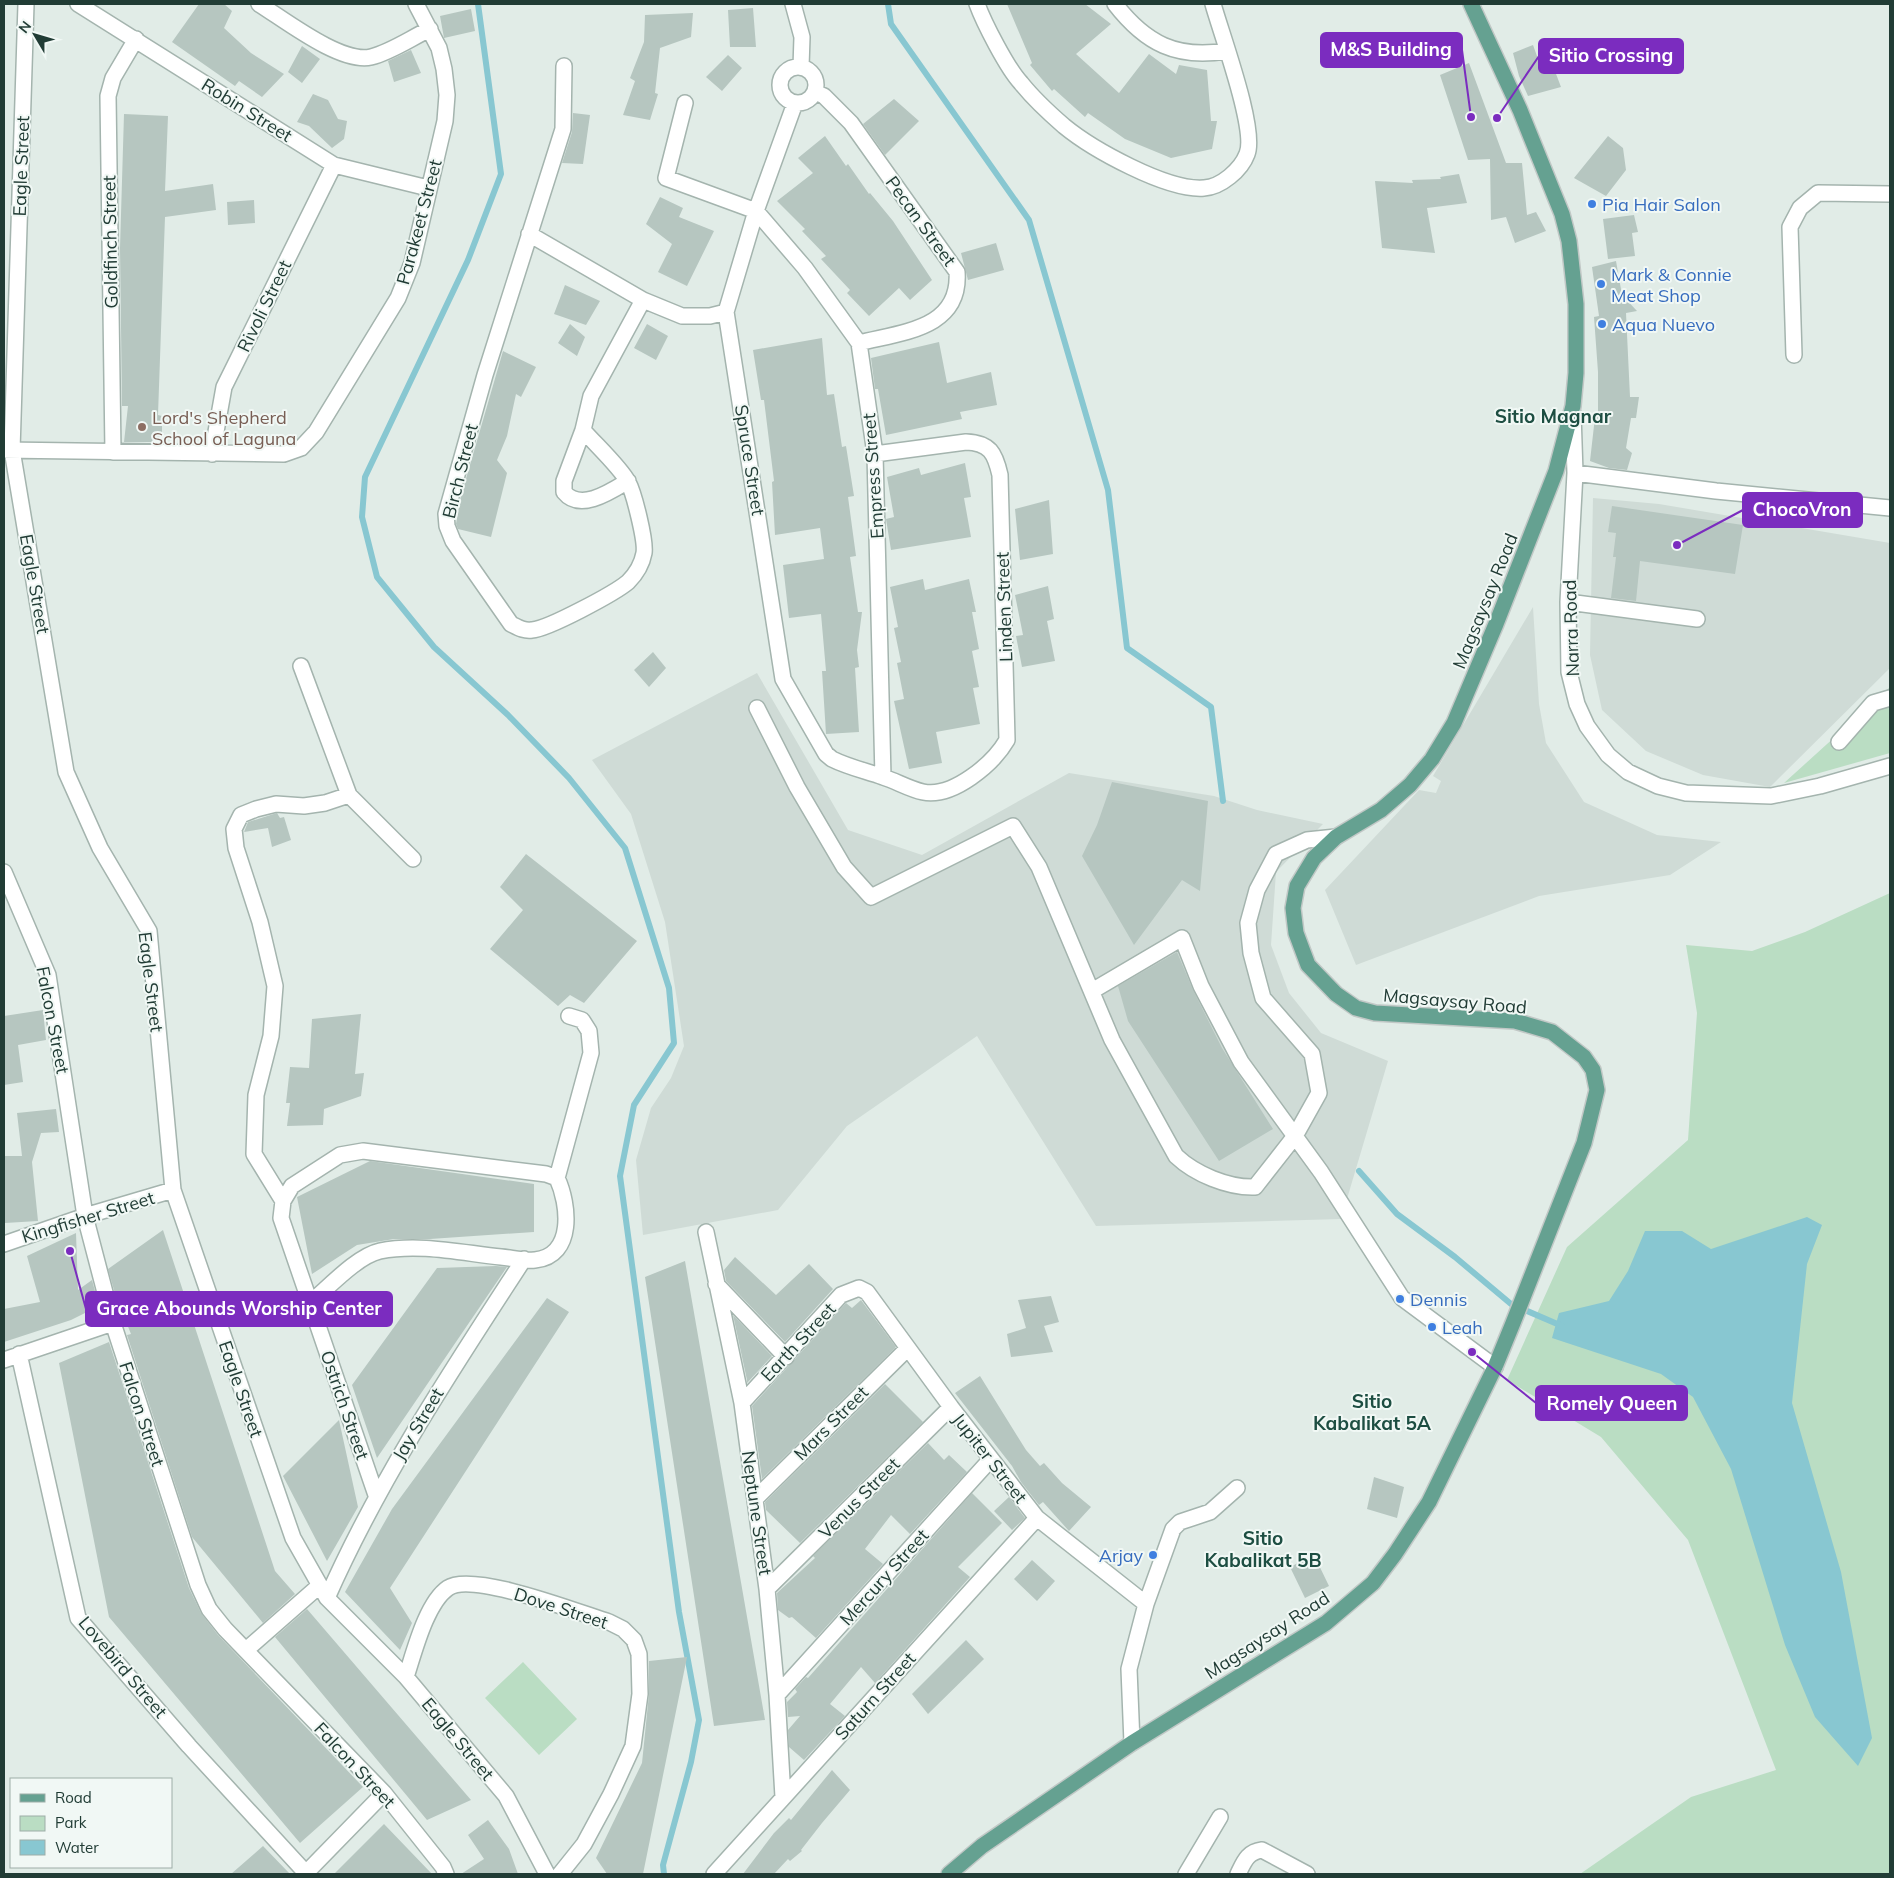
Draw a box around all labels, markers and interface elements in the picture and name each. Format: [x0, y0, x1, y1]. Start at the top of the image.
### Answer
north arrow [10, 10, 60, 60]
text: N [14, 17, 35, 37]
callout: M&S Building [1321, 33, 1462, 67]
text: M&S Building [1330, 37, 1452, 61]
callout: Sitio Crossing [1539, 39, 1683, 73]
text: Sitio Crossing [1549, 43, 1673, 67]
street label: Robin Street [197, 73, 297, 147]
street label: Eagle Street [8, 115, 34, 217]
street label: Parakeet Street [391, 157, 447, 287]
street label: Pecan Street [881, 171, 961, 271]
street label: Goldfinch Street [97, 175, 123, 309]
place label: Pia Hair Salon [1602, 193, 1721, 216]
marker: Pia Hair Salon [1586, 198, 1598, 210]
street label: Rivoli Street [232, 256, 296, 356]
place label: Mark & Connie Meat Shop [1611, 263, 1732, 307]
marker: Mark & Connie Meat Shop [1595, 278, 1607, 290]
place label: Aqua Nuevo [1612, 313, 1715, 336]
marker: Aqua Nuevo [1596, 318, 1608, 330]
street label: Spruce Street [730, 403, 770, 517]
district label: Sitio Magnar [1495, 404, 1612, 428]
place label: Lord's Shepherd School of Laguna [152, 406, 296, 450]
street label: Empress Street [857, 412, 889, 540]
marker: Lord's Shepherd School of Laguna [136, 421, 148, 433]
street label: Birch Street [437, 421, 483, 521]
callout: ChocoVron [1743, 493, 1862, 527]
text: ChocoVron [1753, 497, 1851, 521]
street label: Magsaysay Road [1447, 530, 1523, 672]
street label: Eagle Street [15, 532, 55, 636]
street label: Linden Street [991, 551, 1017, 663]
street label: Narra Road [1558, 579, 1584, 677]
street label: Eagle Street [133, 931, 169, 1033]
street label: Falcon Street [31, 964, 75, 1076]
street label: Magsaysay Road [1382, 983, 1528, 1019]
street label: Kingfisher Street [19, 1186, 157, 1248]
place label: Dennis [1410, 1288, 1468, 1311]
callout: Grace Abounds Worship Center [86, 1292, 392, 1326]
marker: Dennis [1394, 1293, 1406, 1305]
text: Grace Abounds Worship Center [96, 1296, 382, 1320]
street label: Earth Street [756, 1298, 840, 1386]
place label: Leah [1442, 1316, 1483, 1339]
marker: Leah [1426, 1321, 1438, 1333]
street label: Eagle Street [214, 1338, 268, 1440]
street label: Ostrich Street [316, 1347, 374, 1463]
street label: Falcon Street [114, 1359, 170, 1469]
street label: Mars Street [789, 1381, 873, 1465]
street label: Jay Street [387, 1384, 449, 1464]
callout: Romely Queen [1536, 1386, 1687, 1420]
district label: Sitio Kabalikat 5A [1313, 1389, 1432, 1435]
text: Romely Queen [1547, 1391, 1677, 1415]
street label: Jupiter Street [948, 1408, 1032, 1508]
street label: Neptune Street [737, 1449, 777, 1577]
street label: Venus Street [814, 1453, 904, 1543]
street label: Mercury Street [835, 1524, 933, 1630]
district label: Sitio Kabalikat 5B [1204, 1526, 1322, 1572]
place label: Arjay [1099, 1544, 1143, 1567]
marker: Arjay [1147, 1549, 1159, 1561]
street label: Dove Street [511, 1582, 611, 1634]
street label: Magsaysay Road [1200, 1586, 1334, 1684]
street label: Lovebird Street [74, 1611, 172, 1723]
street label: Saturn Street [830, 1647, 920, 1745]
street label: Eagle Street [417, 1693, 499, 1785]
street label: Falcon Street [309, 1717, 401, 1813]
legend [10, 1778, 172, 1868]
text: Road [55, 1788, 92, 1807]
text: Park [55, 1813, 87, 1832]
text: Water [55, 1838, 99, 1857]

